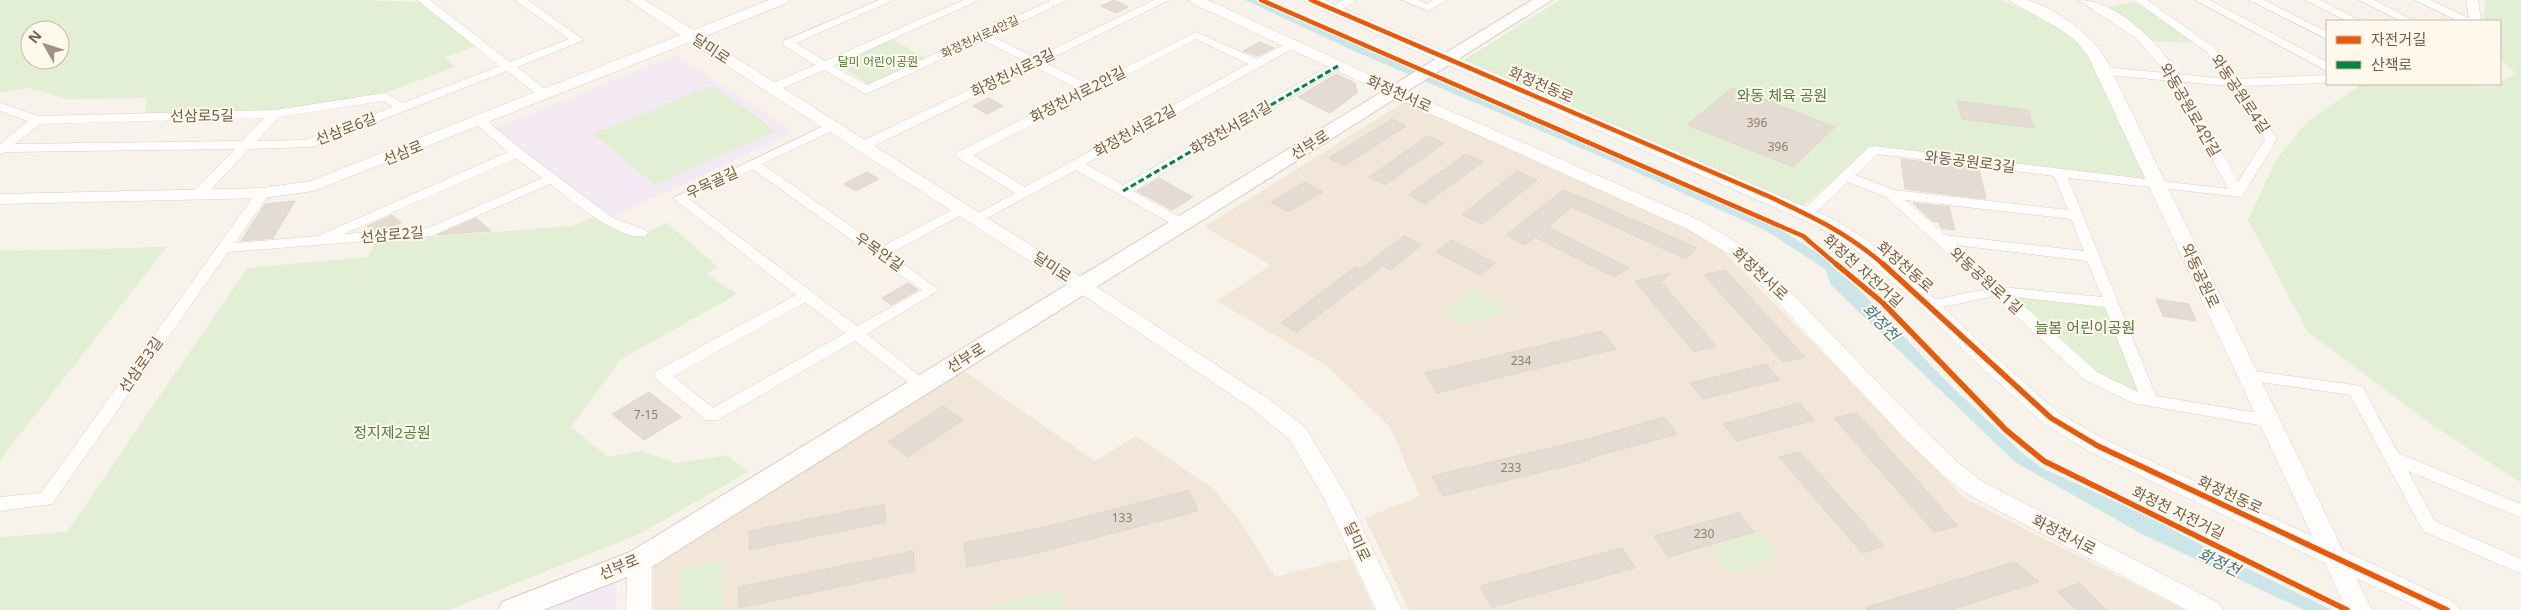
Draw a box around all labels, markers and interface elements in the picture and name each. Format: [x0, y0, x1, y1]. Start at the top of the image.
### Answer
street label: 화정천서로4안길 [938, 11, 1022, 62]
north arrow [20, 20, 70, 70]
legend [2326, 20, 2501, 85]
text: N [24, 26, 45, 47]
street label: 달미로 [689, 28, 734, 68]
text: 자전거길 [2371, 29, 2426, 49]
street label: 화정천서로3길 [967, 43, 1058, 101]
street label: 와동공원로4길 [2207, 50, 2275, 137]
park label: 달미 어린이공원 [838, 53, 918, 70]
text: 산책로 [2371, 54, 2412, 74]
street label: 와동공원로4안길 [2156, 59, 2226, 160]
street label: 화정천서로2안길 [1026, 61, 1129, 127]
street label: 화정천동로 [1506, 61, 1577, 107]
street label: 화정천서로 [1364, 70, 1435, 116]
park label: 와동 체육 공원 [1737, 85, 1827, 105]
street label: 화정천서로1길 [1186, 96, 1275, 159]
street label: 화정천서로2길 [1090, 99, 1179, 161]
street label: 선삼로5길 [170, 104, 234, 126]
street label: 선삼로6길 [312, 107, 379, 149]
house number: 396 [1747, 114, 1767, 131]
street label: 선부로 [1287, 125, 1332, 164]
street label: 선삼로 [380, 135, 426, 169]
house number: 396 [1768, 138, 1788, 155]
street label: 와동공원로3길 [1924, 146, 2017, 177]
street label: 우목골길 [682, 161, 741, 203]
street label: 선삼로2길 [359, 221, 425, 247]
street label: 우목안길 [851, 227, 908, 275]
street label: 화정천 자전거길 [1820, 229, 1908, 311]
street label: 화정천동로 [1873, 236, 1938, 296]
street label: 와동공원로 [2177, 240, 2225, 311]
street label: 화정천서로 [1729, 242, 1793, 304]
street label: 와동공원로1길 [1946, 242, 2027, 318]
street label: 달미로 [1030, 246, 1075, 286]
water label: 화정천 [1858, 298, 1906, 347]
park label: 늘봄 어린이공원 [2035, 317, 2135, 337]
street label: 선삼로3길 [114, 333, 167, 396]
street label: 선부로 [943, 338, 988, 377]
house number: 234 [1511, 352, 1531, 369]
house number: 7-15 [634, 406, 658, 423]
park label: 정지제2공원 [353, 422, 431, 442]
house number: 233 [1501, 459, 1521, 476]
street label: 화정천동로 [2195, 470, 2266, 518]
street label: 화정천 자전거길 [2129, 481, 2228, 543]
house number: 133 [1112, 509, 1132, 526]
street label: 화정천서로 [2029, 510, 2100, 559]
street label: 달미로 [1340, 519, 1376, 565]
house number: 230 [1694, 525, 1714, 542]
water label: 화정천 [2194, 543, 2246, 582]
street label: 선부로 [596, 549, 642, 583]

